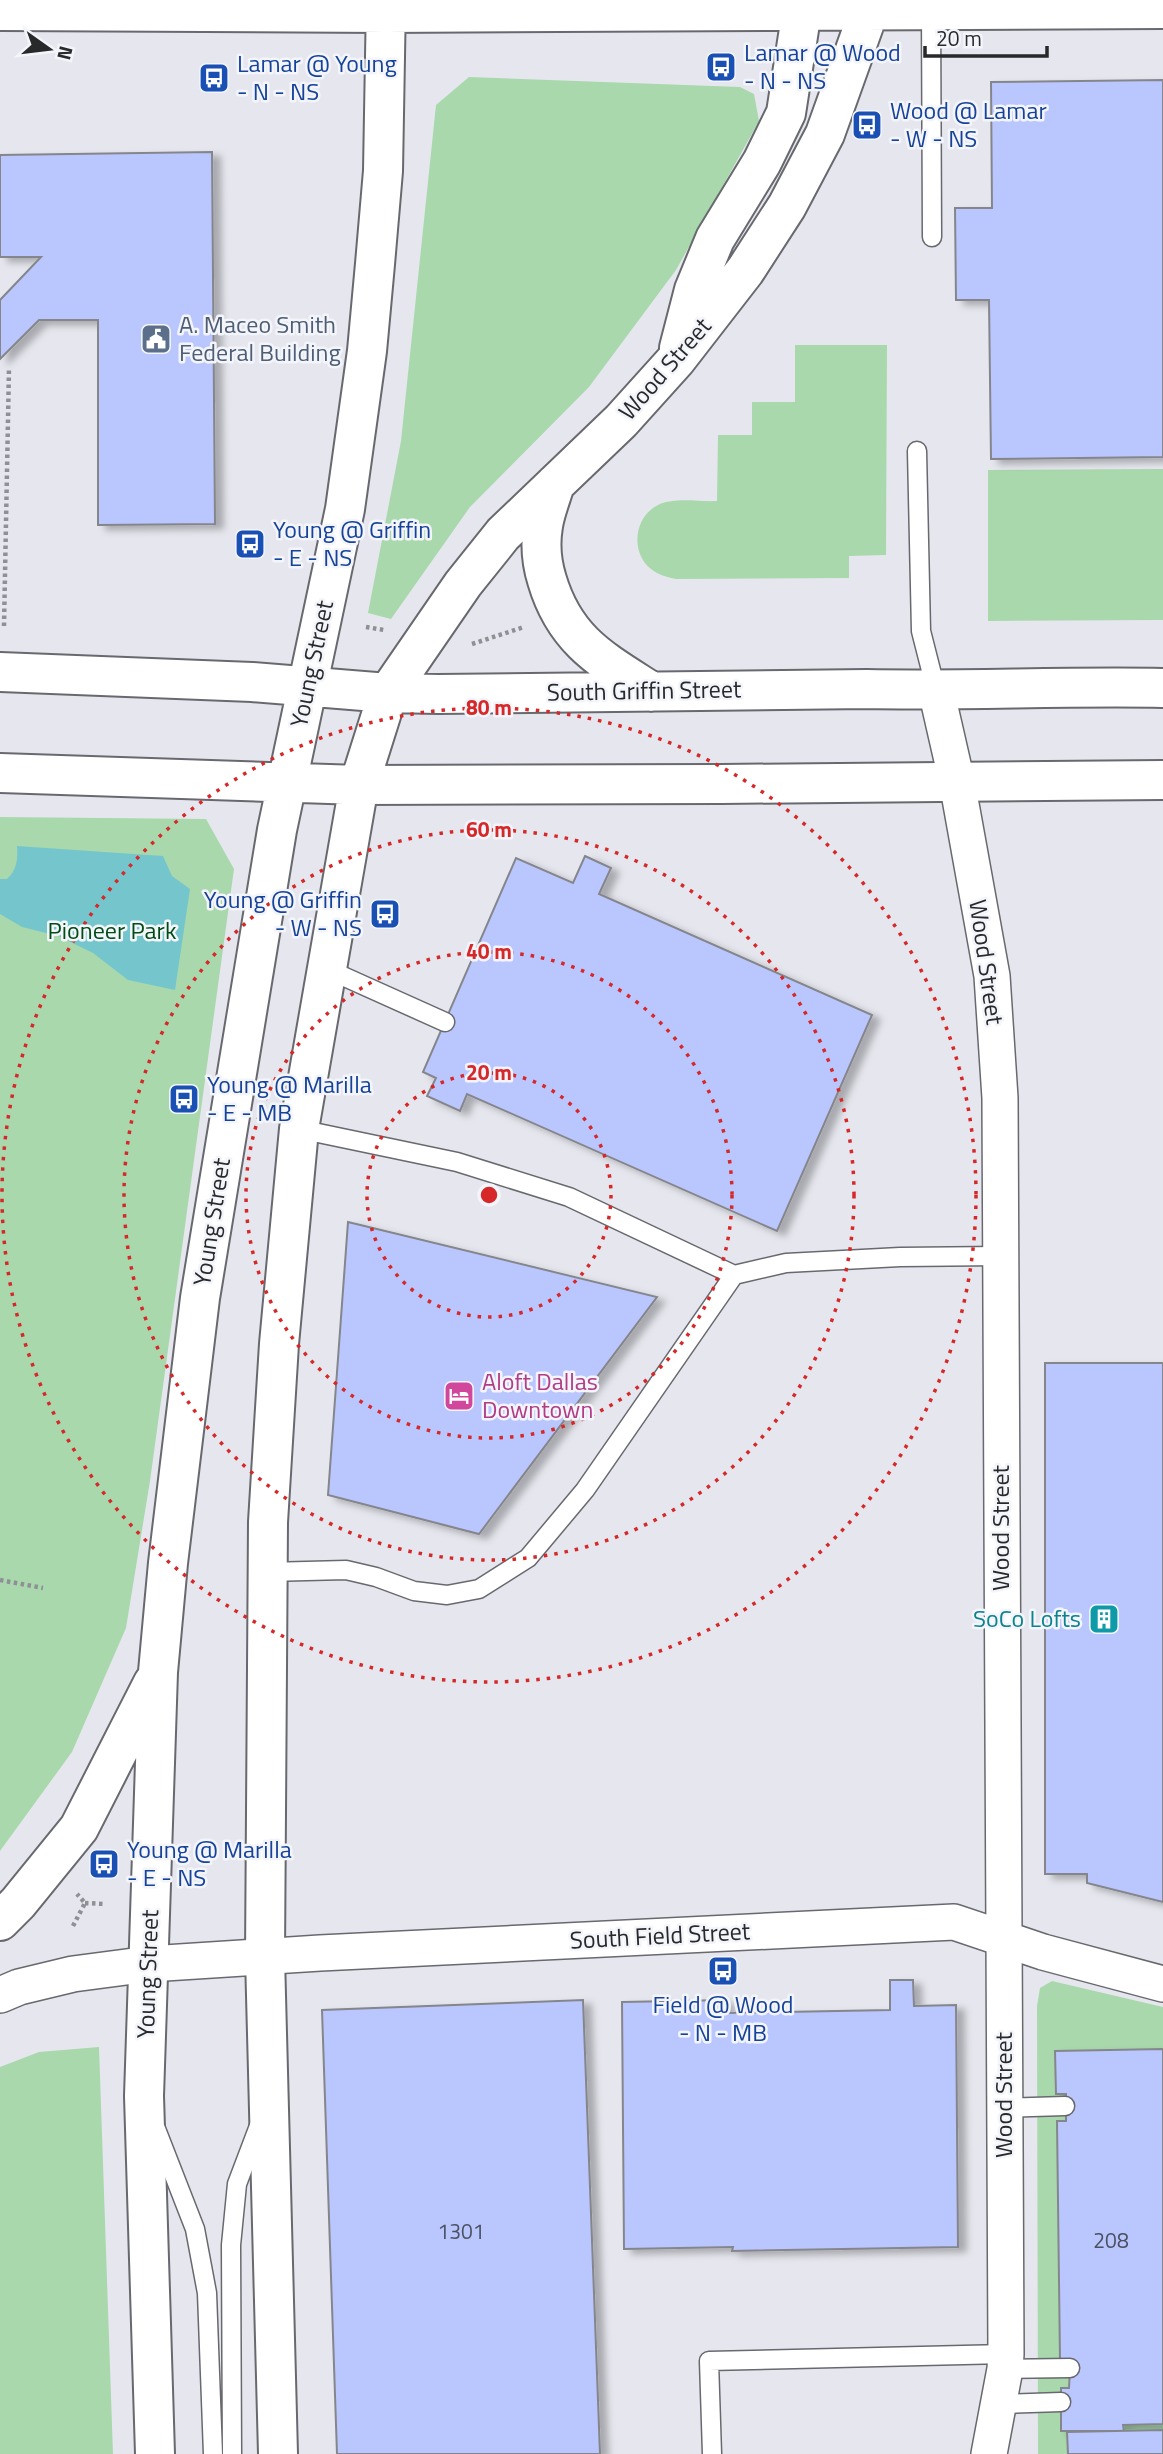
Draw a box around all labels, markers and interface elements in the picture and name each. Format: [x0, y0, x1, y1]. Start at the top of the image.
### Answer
north arrow [14, 14, 84, 84]
scale bar [925, 14, 1048, 58]
text: 20 m [936, 22, 982, 54]
place label: Lamar @ Wood - N - NS [744, 34, 901, 98]
text: N [50, 43, 82, 63]
place label: Lamar @ Young - N - NS [237, 45, 397, 109]
bus stop icon: Lamar @ Wood - N - NS [704, 50, 738, 84]
bus stop icon: Lamar @ Young - N - NS [197, 61, 231, 95]
place label: Wood @ Lamar - W - NS [890, 92, 1047, 156]
bus stop icon: Wood @ Lamar - W - NS [850, 108, 884, 142]
place label: A. Maceo Smith Federal Building [179, 306, 341, 370]
street label: Wood Street [609, 309, 720, 428]
public building icon: A. Maceo Smith Federal Building [139, 322, 173, 356]
place label: Young @ Griffin - E - NS [273, 511, 431, 575]
bus stop icon: Young @ Griffin - E - NS [233, 527, 267, 561]
street label: Young Street [280, 596, 342, 731]
street label: South Griffin Street [546, 670, 742, 710]
text: 80 m [466, 691, 512, 723]
text: 60 m [466, 813, 512, 845]
place label: Young @ Griffin - W - NS [204, 881, 362, 945]
bus stop icon: Young @ Griffin - W - NS [368, 897, 402, 931]
street label: Wood Street [960, 897, 1014, 1027]
park label: Pioneer Park [48, 912, 177, 948]
text: 40 m [466, 935, 512, 967]
text: 20 m [466, 1056, 512, 1088]
place label: Young @ Marilla - E - MB [207, 1066, 372, 1130]
bus stop icon: Young @ Marilla - E - MB [167, 1082, 201, 1116]
street label: Young Street [183, 1155, 239, 1288]
centre of rings [477, 1183, 501, 1207]
place label: Aloft Dallas Downtown [482, 1363, 598, 1427]
hotel icon: Aloft Dallas Downtown [442, 1379, 476, 1413]
street label: Wood Street [982, 1464, 1018, 1591]
place label: SoCo Lofts [973, 1600, 1081, 1636]
building icon: SoCo Lofts [1087, 1602, 1121, 1636]
place label: Young @ Marilla - E - NS [127, 1831, 292, 1895]
bus stop icon: Young @ Marilla - E - NS [87, 1847, 121, 1881]
street label: Young Street [127, 1908, 167, 2039]
street label: South Field Street [569, 1912, 752, 1958]
bus stop icon: Field @ Wood - N - MB [706, 1954, 740, 1988]
place label: Field @ Wood - N - MB [652, 1986, 794, 2050]
street label: Wood Street [985, 2031, 1021, 2158]
house number: 1301 [437, 2215, 485, 2247]
house number: 208 [1093, 2224, 1129, 2256]

